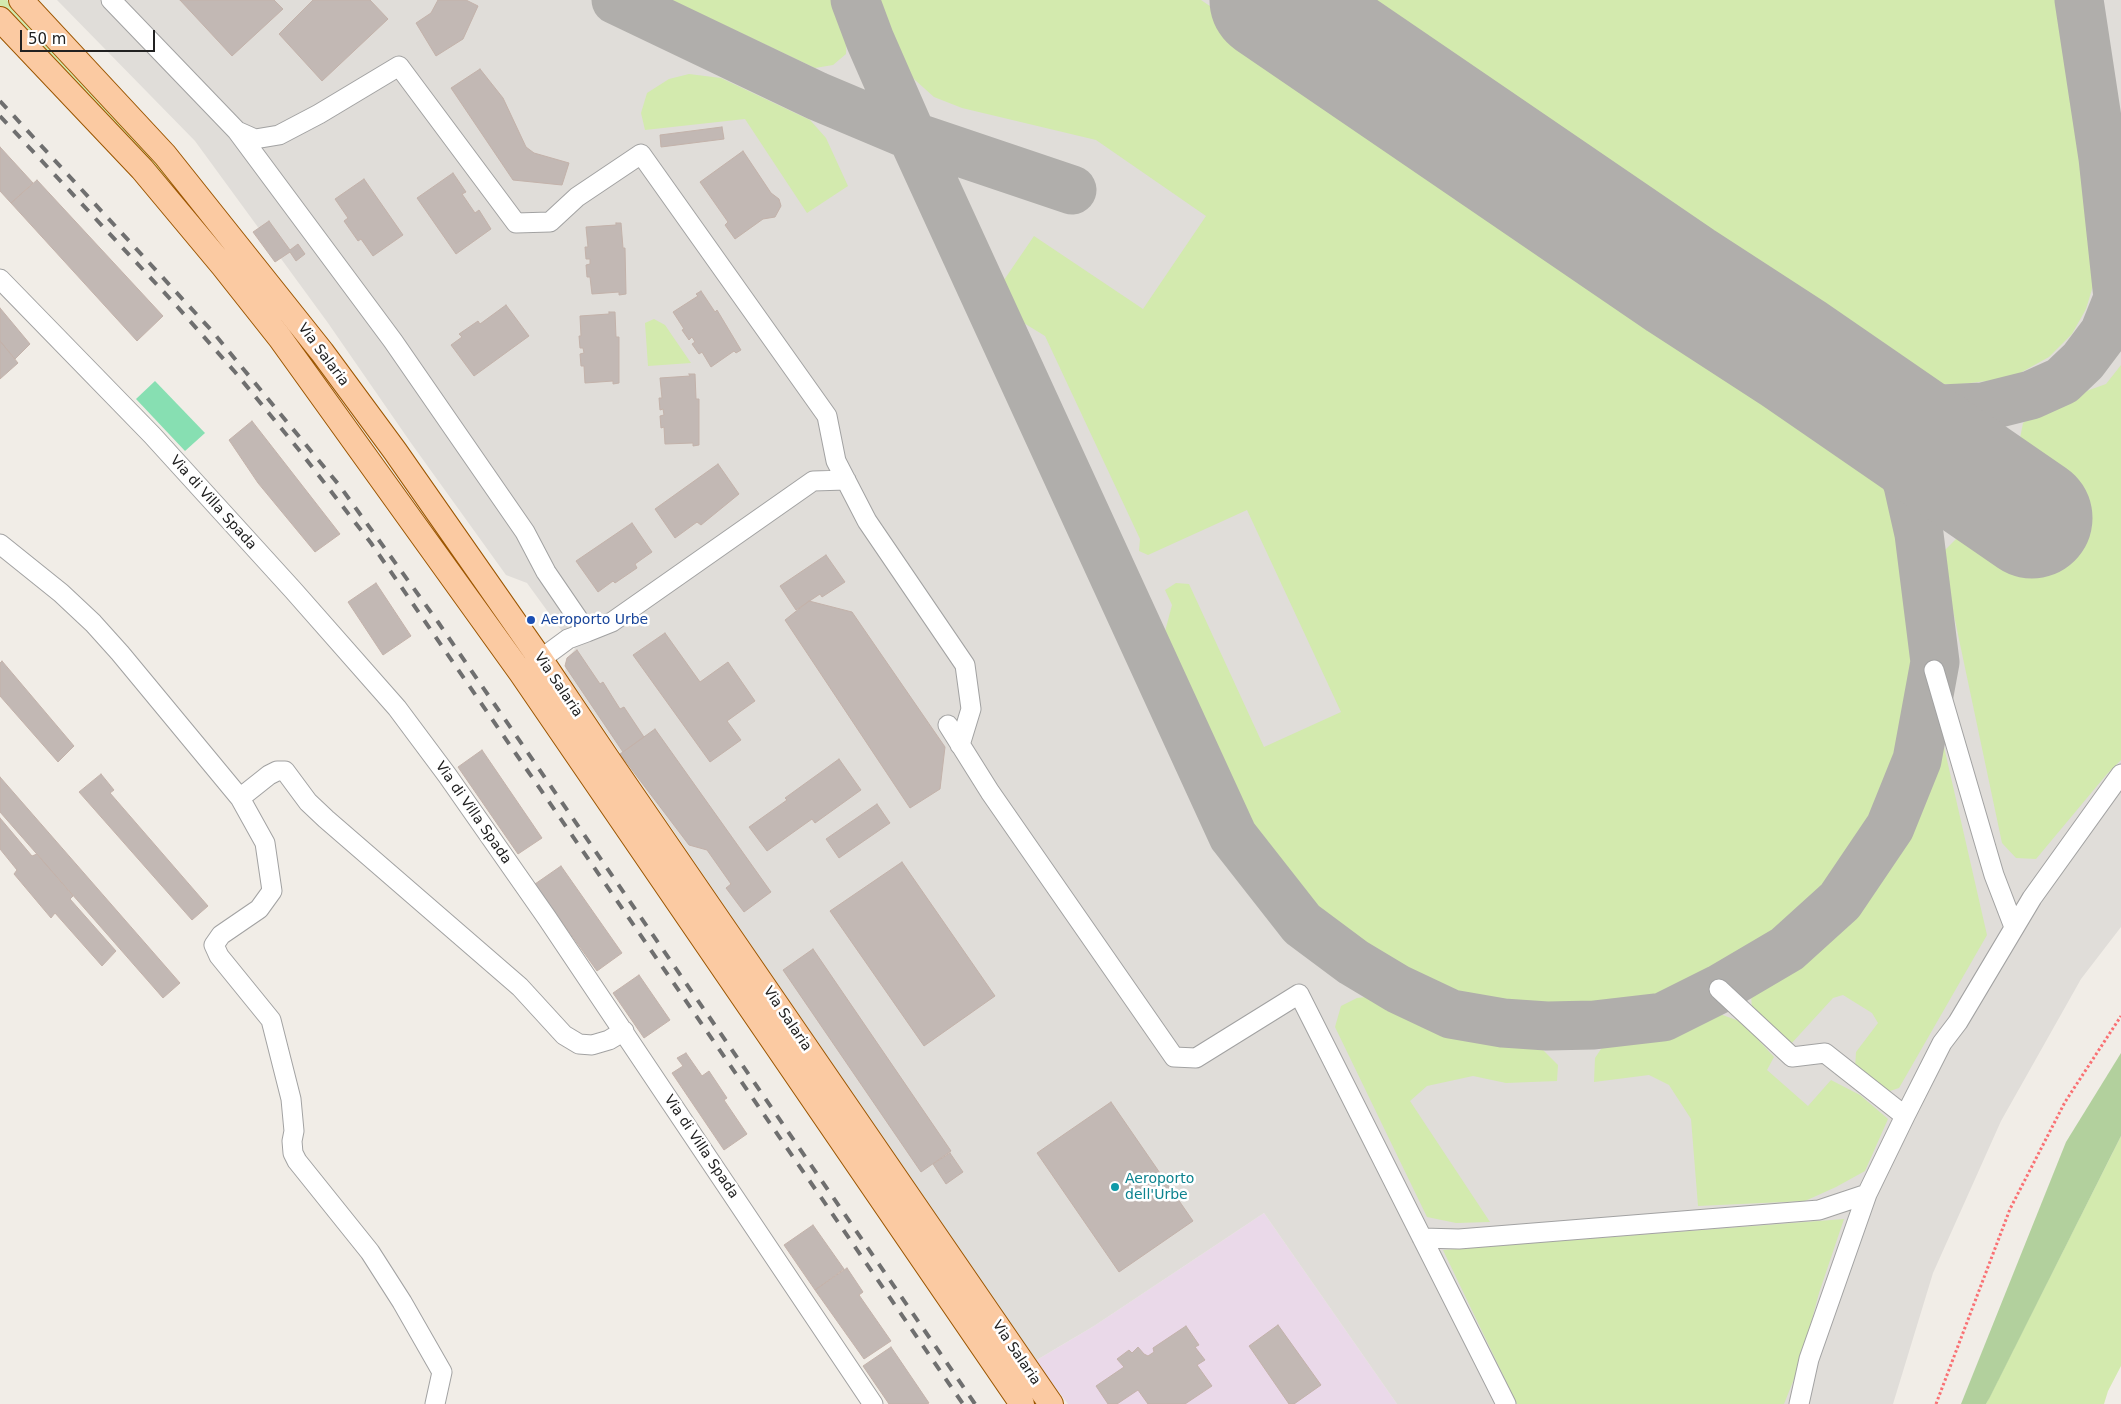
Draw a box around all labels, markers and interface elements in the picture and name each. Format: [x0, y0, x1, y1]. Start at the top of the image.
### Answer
scale bar [22, 20, 158, 52]
text: 50 m [28, 30, 66, 48]
street label: Via Salaria [294, 320, 352, 390]
street label: Via di Villa Spada [166, 452, 260, 554]
place label: Aeroporto Urbe [541, 612, 648, 628]
marker: Aeroporto Urbe [525, 614, 537, 626]
street label: Via Salaria [530, 649, 586, 721]
street label: Via di Villa Spada [431, 759, 515, 867]
street label: Via Salaria [759, 983, 815, 1055]
street label: Via di Villa Spada [660, 1092, 742, 1202]
place label: Aeroporto dell'Urbe [1125, 1171, 1194, 1204]
marker: Aeroporto dell'Urbe [1109, 1181, 1121, 1193]
street label: Via Salaria [988, 1317, 1044, 1389]

